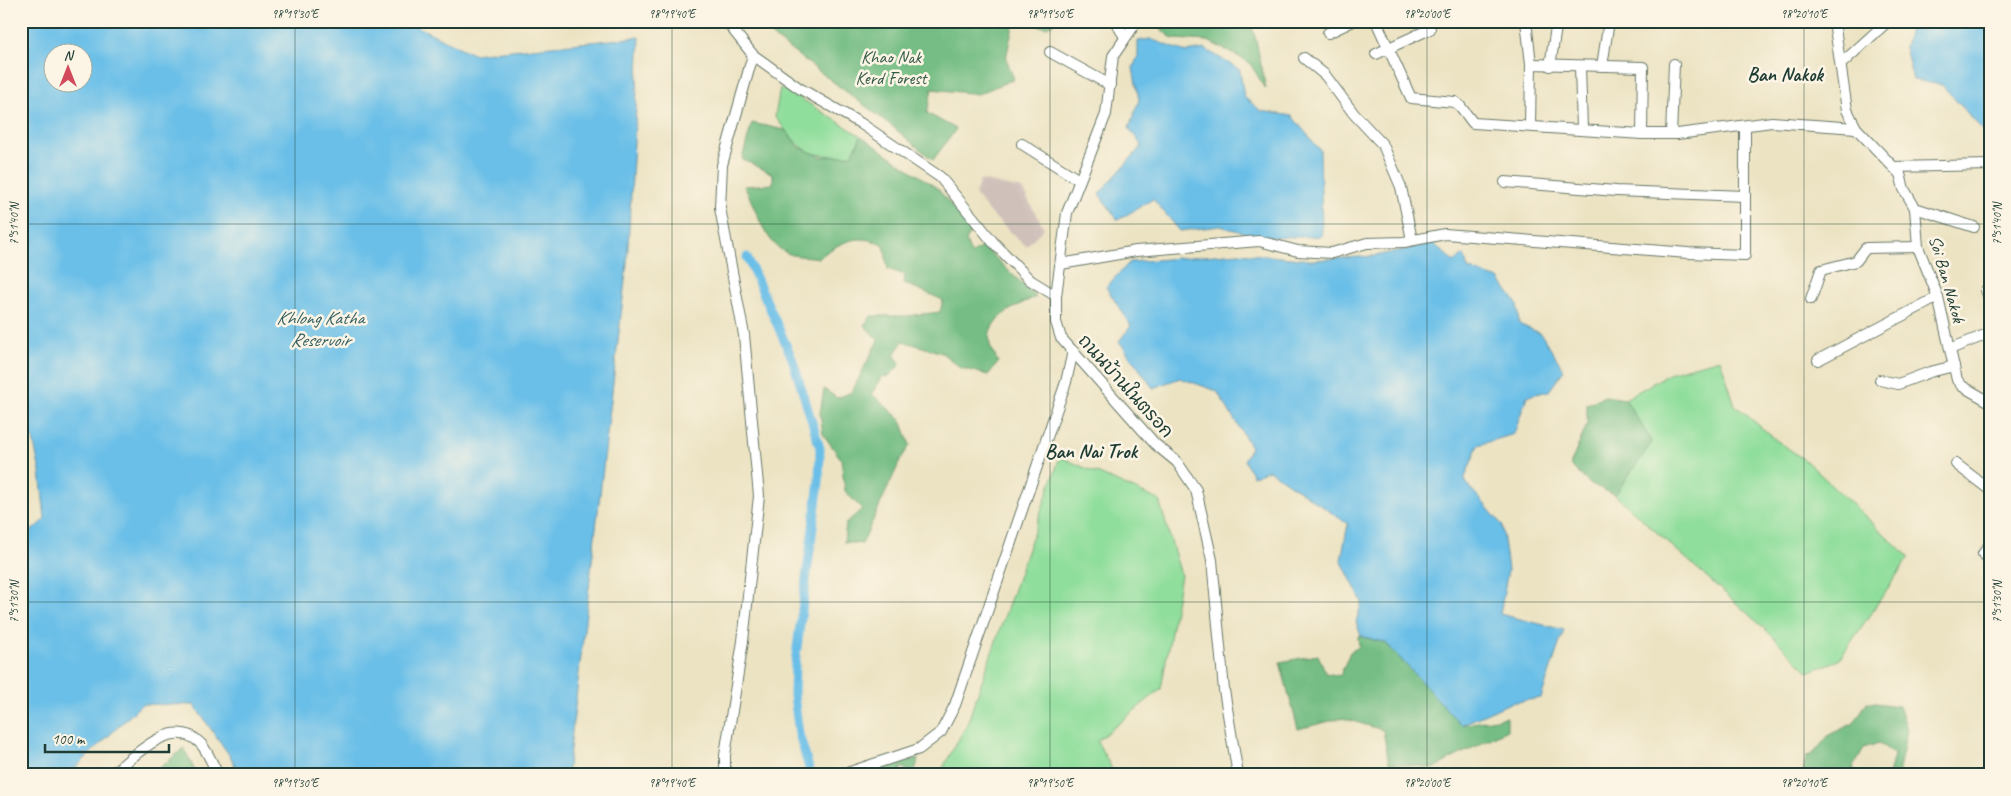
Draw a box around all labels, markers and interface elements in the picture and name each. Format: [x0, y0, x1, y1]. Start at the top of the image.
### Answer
text: 98°19'30"E [272, 6, 320, 22]
text: 98°19'40"E [649, 6, 697, 22]
text: 98°19'50"E [1027, 6, 1075, 22]
text: 98°20'00"E [1404, 6, 1452, 22]
text: 98°20'10"E [1781, 6, 1829, 22]
north arrow [42, 42, 92, 92]
park label: Khao Nak Kerd Forest [856, 46, 928, 89]
text: N [64, 47, 75, 64]
district label: Ban Nakok [1747, 62, 1824, 87]
text: 7°51'40"N [6, 201, 22, 245]
text: 7°51'40"N [1989, 201, 2005, 245]
street label: Soi Ban Nakok [1924, 233, 1970, 326]
water label: Khlong Katha Reservoir [276, 306, 366, 352]
street label: ถนนบ้านในตรอก [1074, 328, 1180, 442]
district label: Ban Nai Trok [1045, 439, 1138, 464]
text: 7°51'30"N [6, 579, 22, 623]
text: 7°51'30"N [1989, 579, 2005, 623]
scale bar [45, 721, 169, 753]
text: 100 m [52, 730, 86, 749]
text: 98°19'30"E [272, 775, 320, 791]
text: 98°19'40"E [649, 775, 697, 791]
text: 98°19'50"E [1027, 775, 1075, 791]
text: 98°20'00"E [1404, 775, 1452, 791]
text: 98°20'10"E [1781, 775, 1829, 791]

